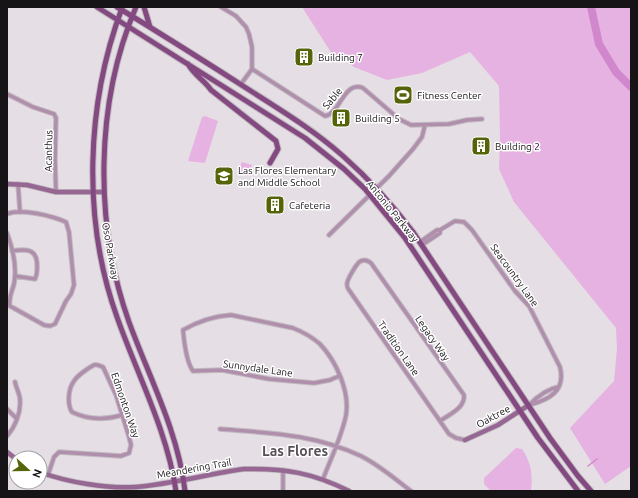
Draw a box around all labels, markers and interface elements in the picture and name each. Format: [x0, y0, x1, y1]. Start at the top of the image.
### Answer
building icon: Building 7 [293, 46, 315, 68]
place label: Building 7 [318, 52, 363, 63]
sports icon: Fitness Center [392, 84, 414, 106]
street label: Sable [320, 85, 344, 111]
place label: Fitness Center [417, 90, 482, 101]
building icon: Building 5 [330, 107, 352, 129]
place label: Building 5 [355, 113, 400, 124]
street label: Acanthus [43, 130, 54, 172]
building icon: Building 2 [470, 135, 492, 157]
place label: Building 2 [495, 141, 540, 152]
school or university icon: Las Flores Elementary and Middle School [213, 165, 235, 187]
place label: Las Flores Elementary and Middle School [238, 165, 336, 188]
street label: Antonio Parkway [364, 178, 421, 244]
building icon: Cafeteria [264, 194, 286, 216]
place label: Cafeteria [289, 200, 330, 211]
street label: Oso Parkway [100, 222, 121, 281]
street label: Seacountry Lane [488, 242, 541, 309]
street label: Legacy Way [413, 314, 452, 363]
street label: Tradition Lane [376, 319, 421, 378]
street label: Sunnydale Lane [223, 358, 293, 379]
street label: Edmonton Way [109, 371, 142, 439]
street label: Oaktree [474, 403, 512, 430]
district label: Las Flores [262, 443, 328, 459]
north arrow [8, 450, 48, 490]
street label: Meandering Trail [156, 456, 233, 480]
text: N [30, 468, 44, 480]

